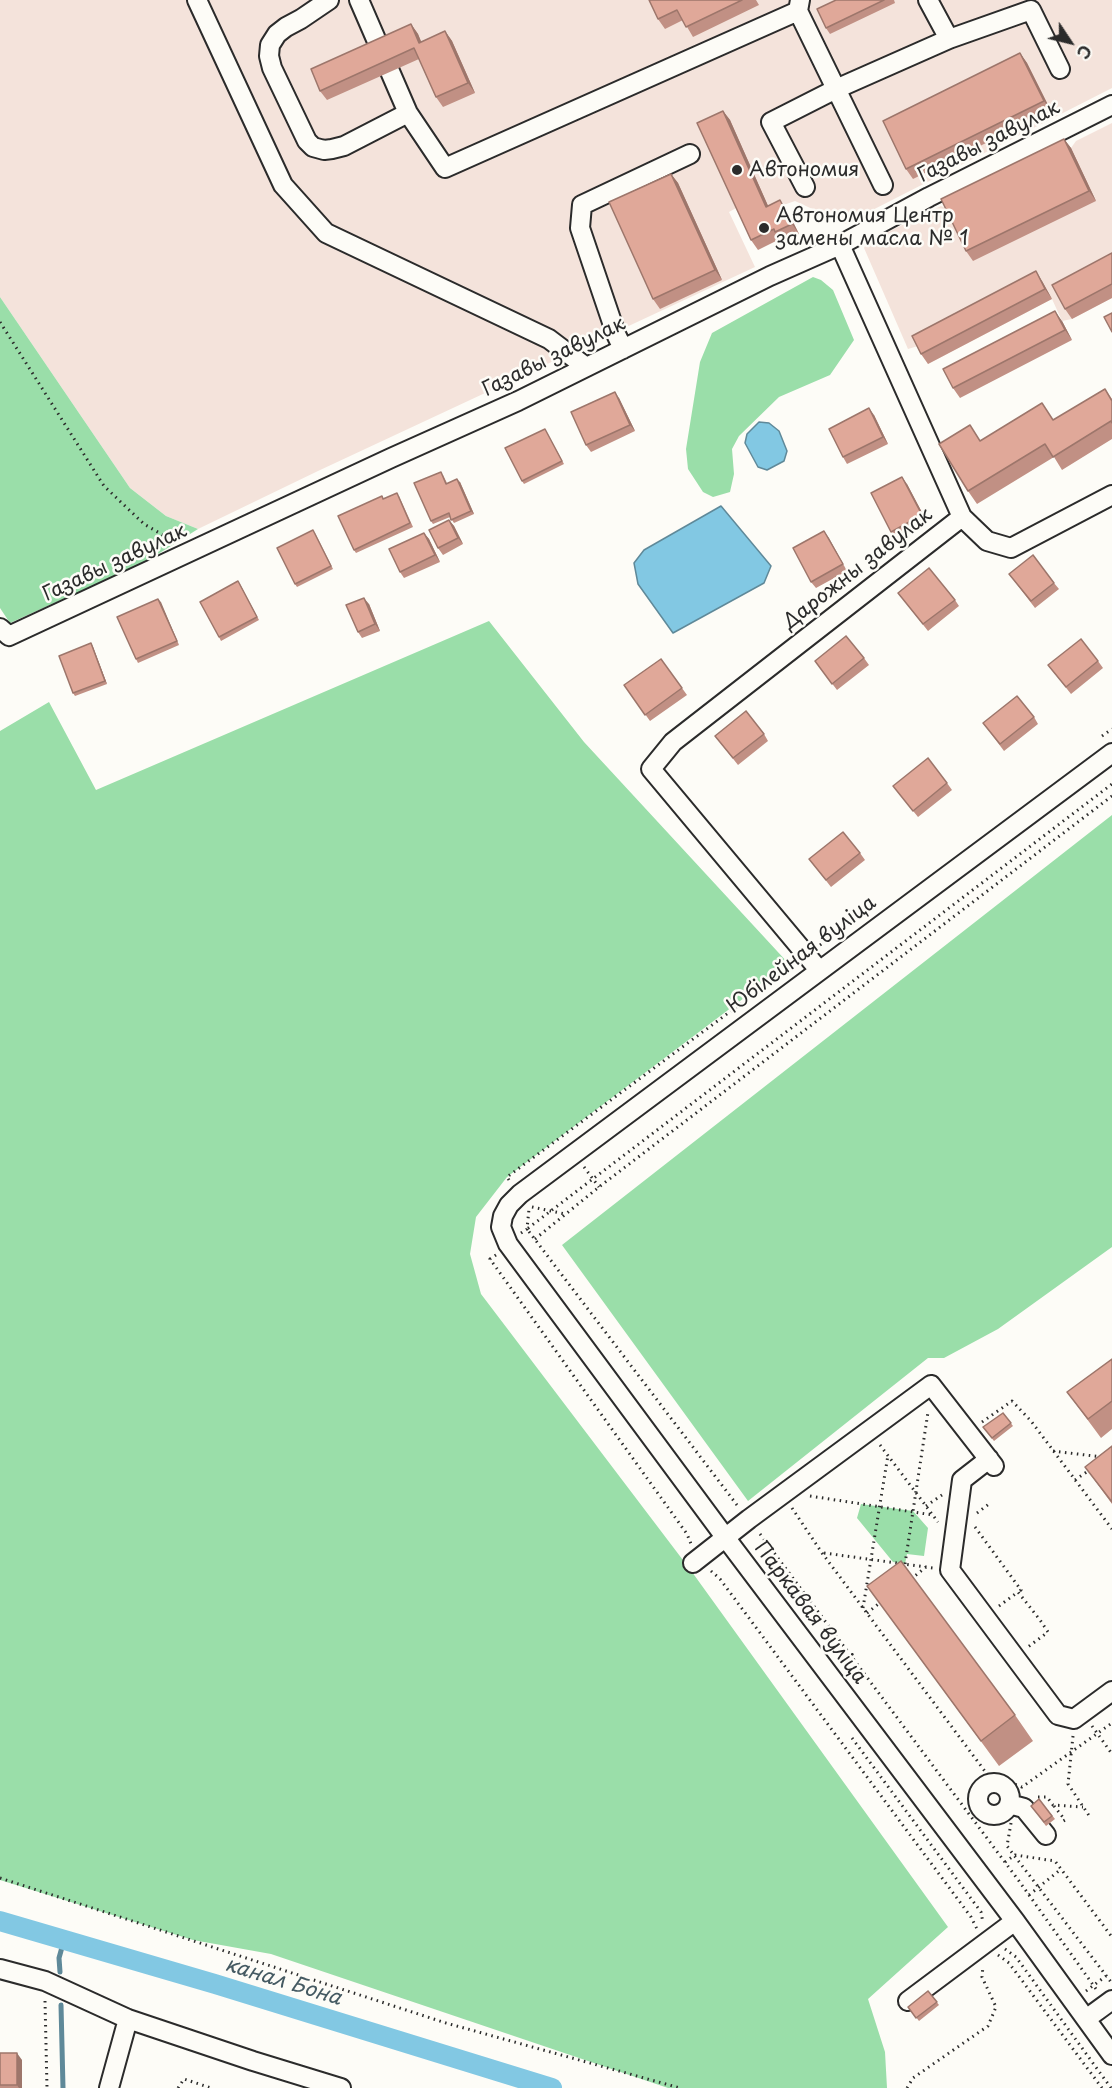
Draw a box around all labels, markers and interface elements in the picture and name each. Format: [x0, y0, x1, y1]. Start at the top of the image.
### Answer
north arrow [1040, 12, 1100, 72]
text: С [1071, 41, 1098, 64]
street label: Газавы завулак [914, 96, 1064, 188]
place label: Автономия [749, 158, 859, 182]
marker: Автономия [730, 163, 744, 177]
place label: Автономия Центр замены масла № 1 [776, 204, 968, 251]
marker: Автономия Центр замены масла № 1 [757, 221, 771, 235]
street label: Газавы завулак [479, 312, 629, 402]
street label: Дарожны завулак [779, 503, 937, 635]
street label: Газавы завулак [39, 519, 191, 607]
street label: Юбілейная вуліца [723, 891, 881, 1019]
street label: Паркавая вуліца [749, 1537, 871, 1689]
water label: канал Бона [222, 1952, 344, 2012]

